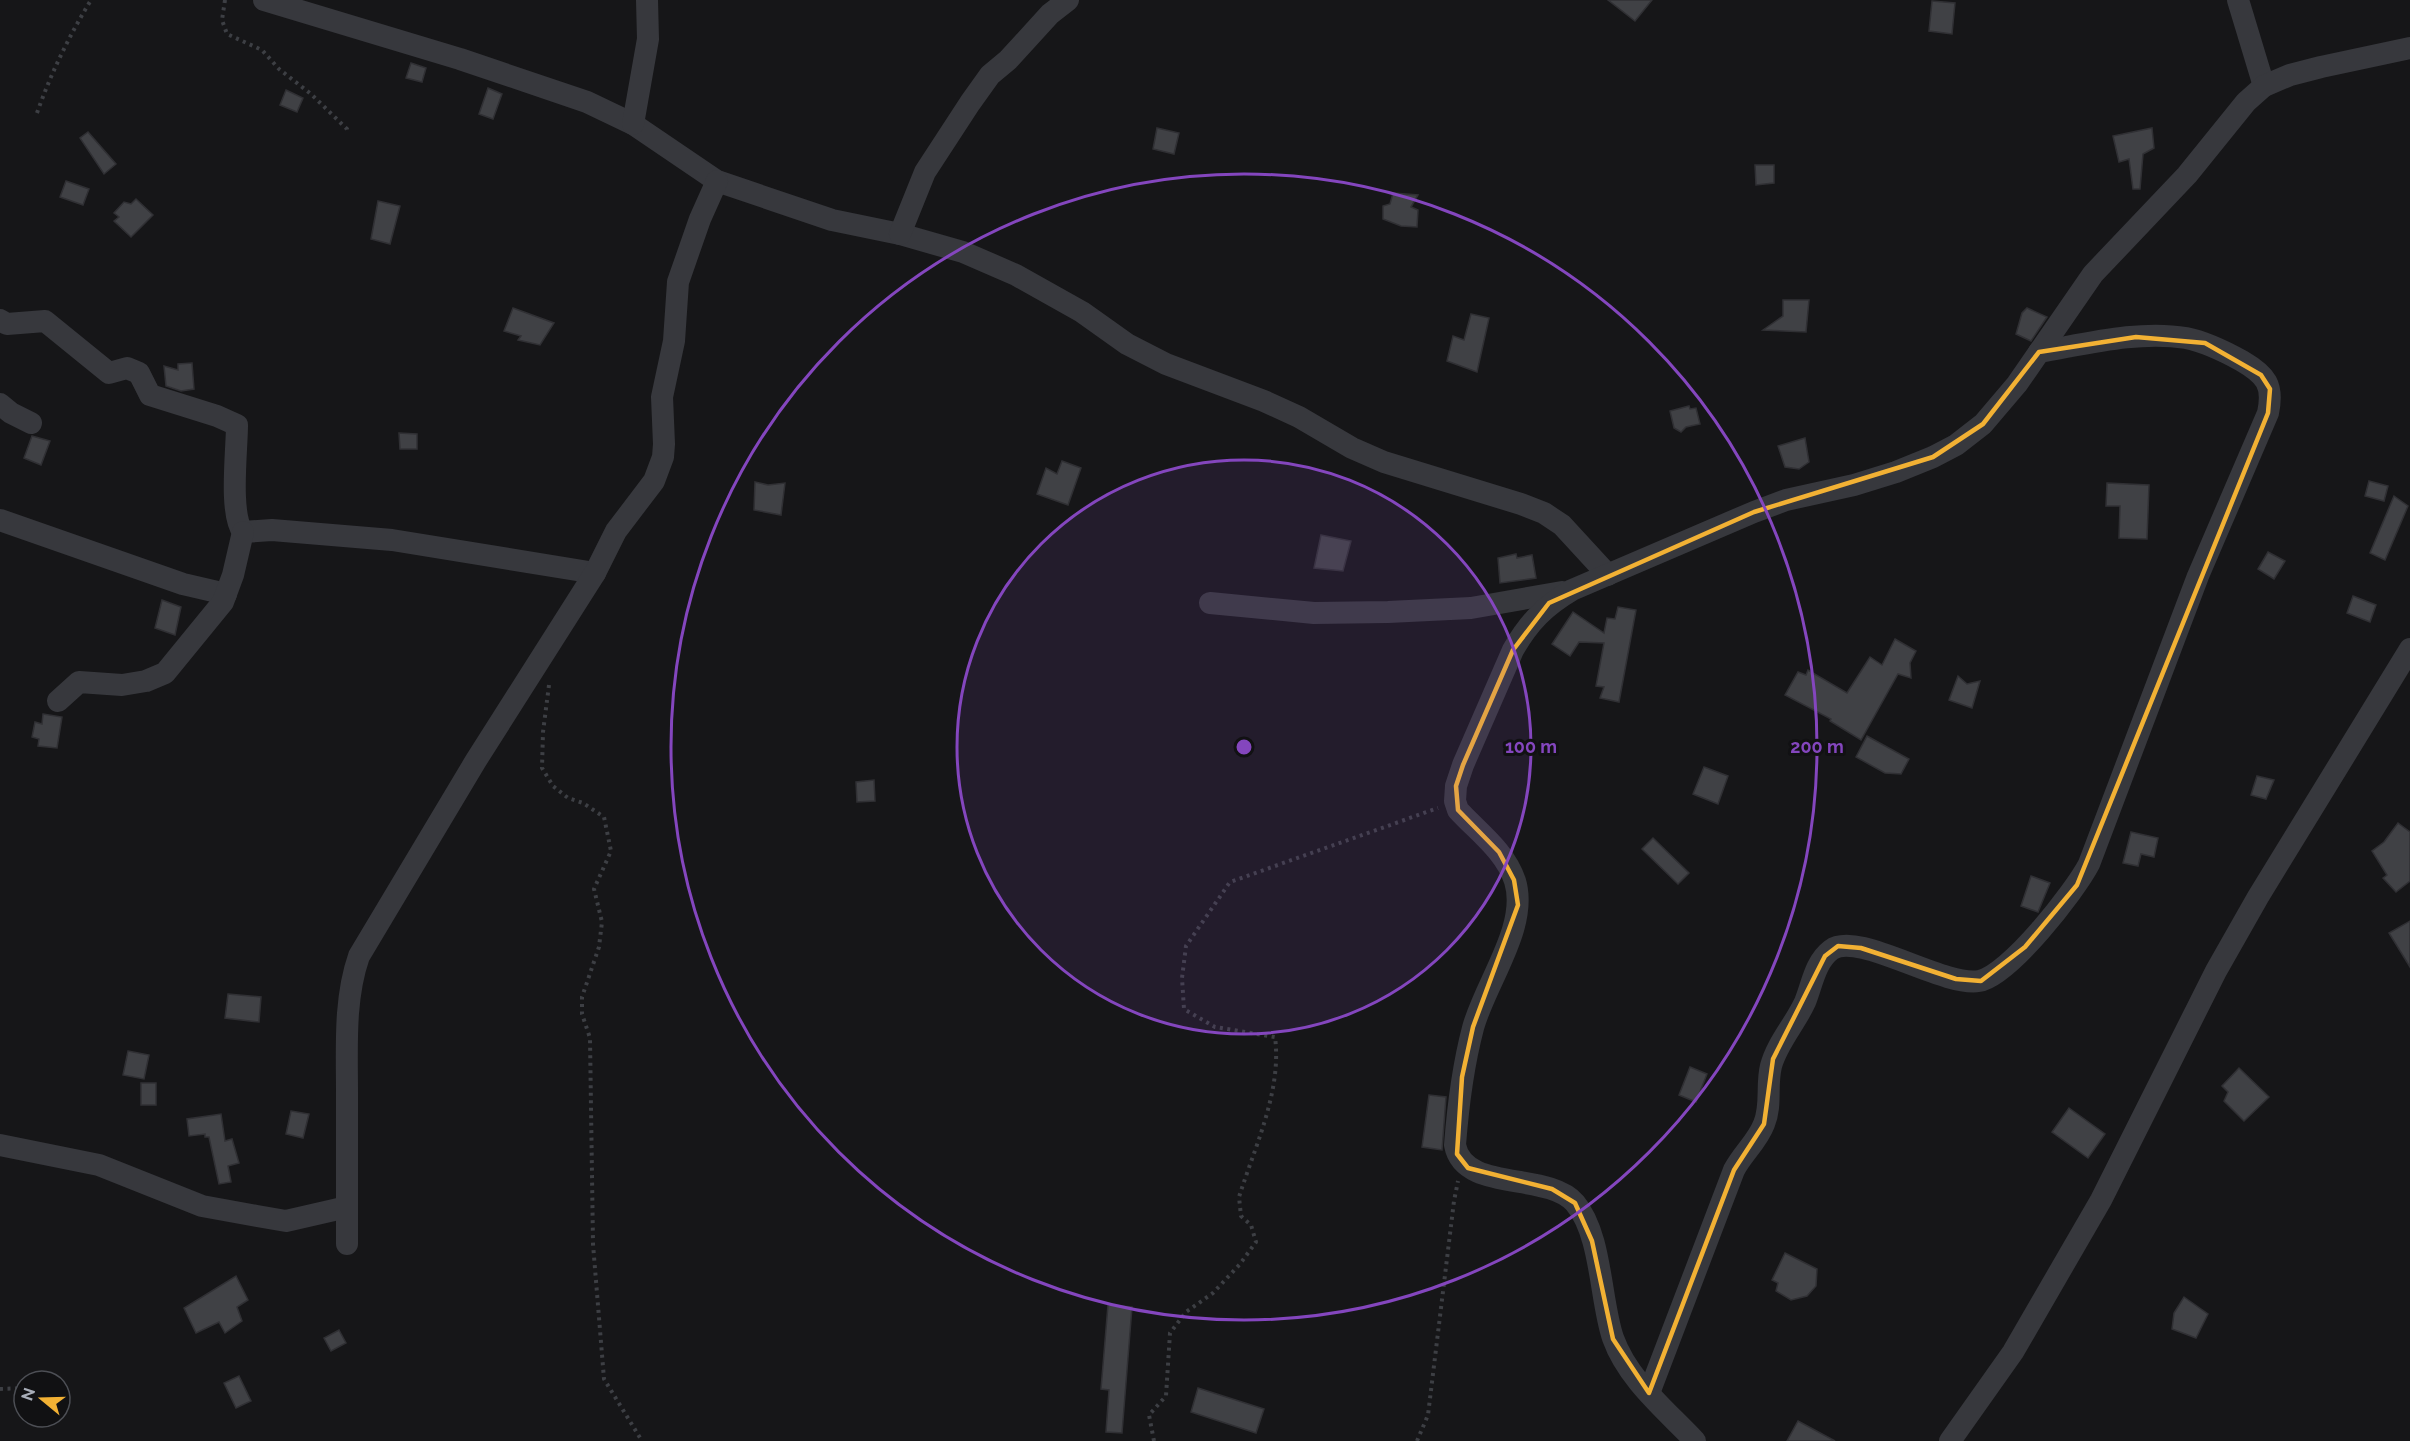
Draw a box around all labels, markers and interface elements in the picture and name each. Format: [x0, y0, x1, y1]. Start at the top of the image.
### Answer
text: 100 m [1505, 736, 1557, 757]
text: 200 m [1790, 736, 1844, 757]
centre of rings [1234, 737, 1254, 757]
north arrow [12, 1369, 72, 1429]
text: N [17, 1385, 39, 1403]

